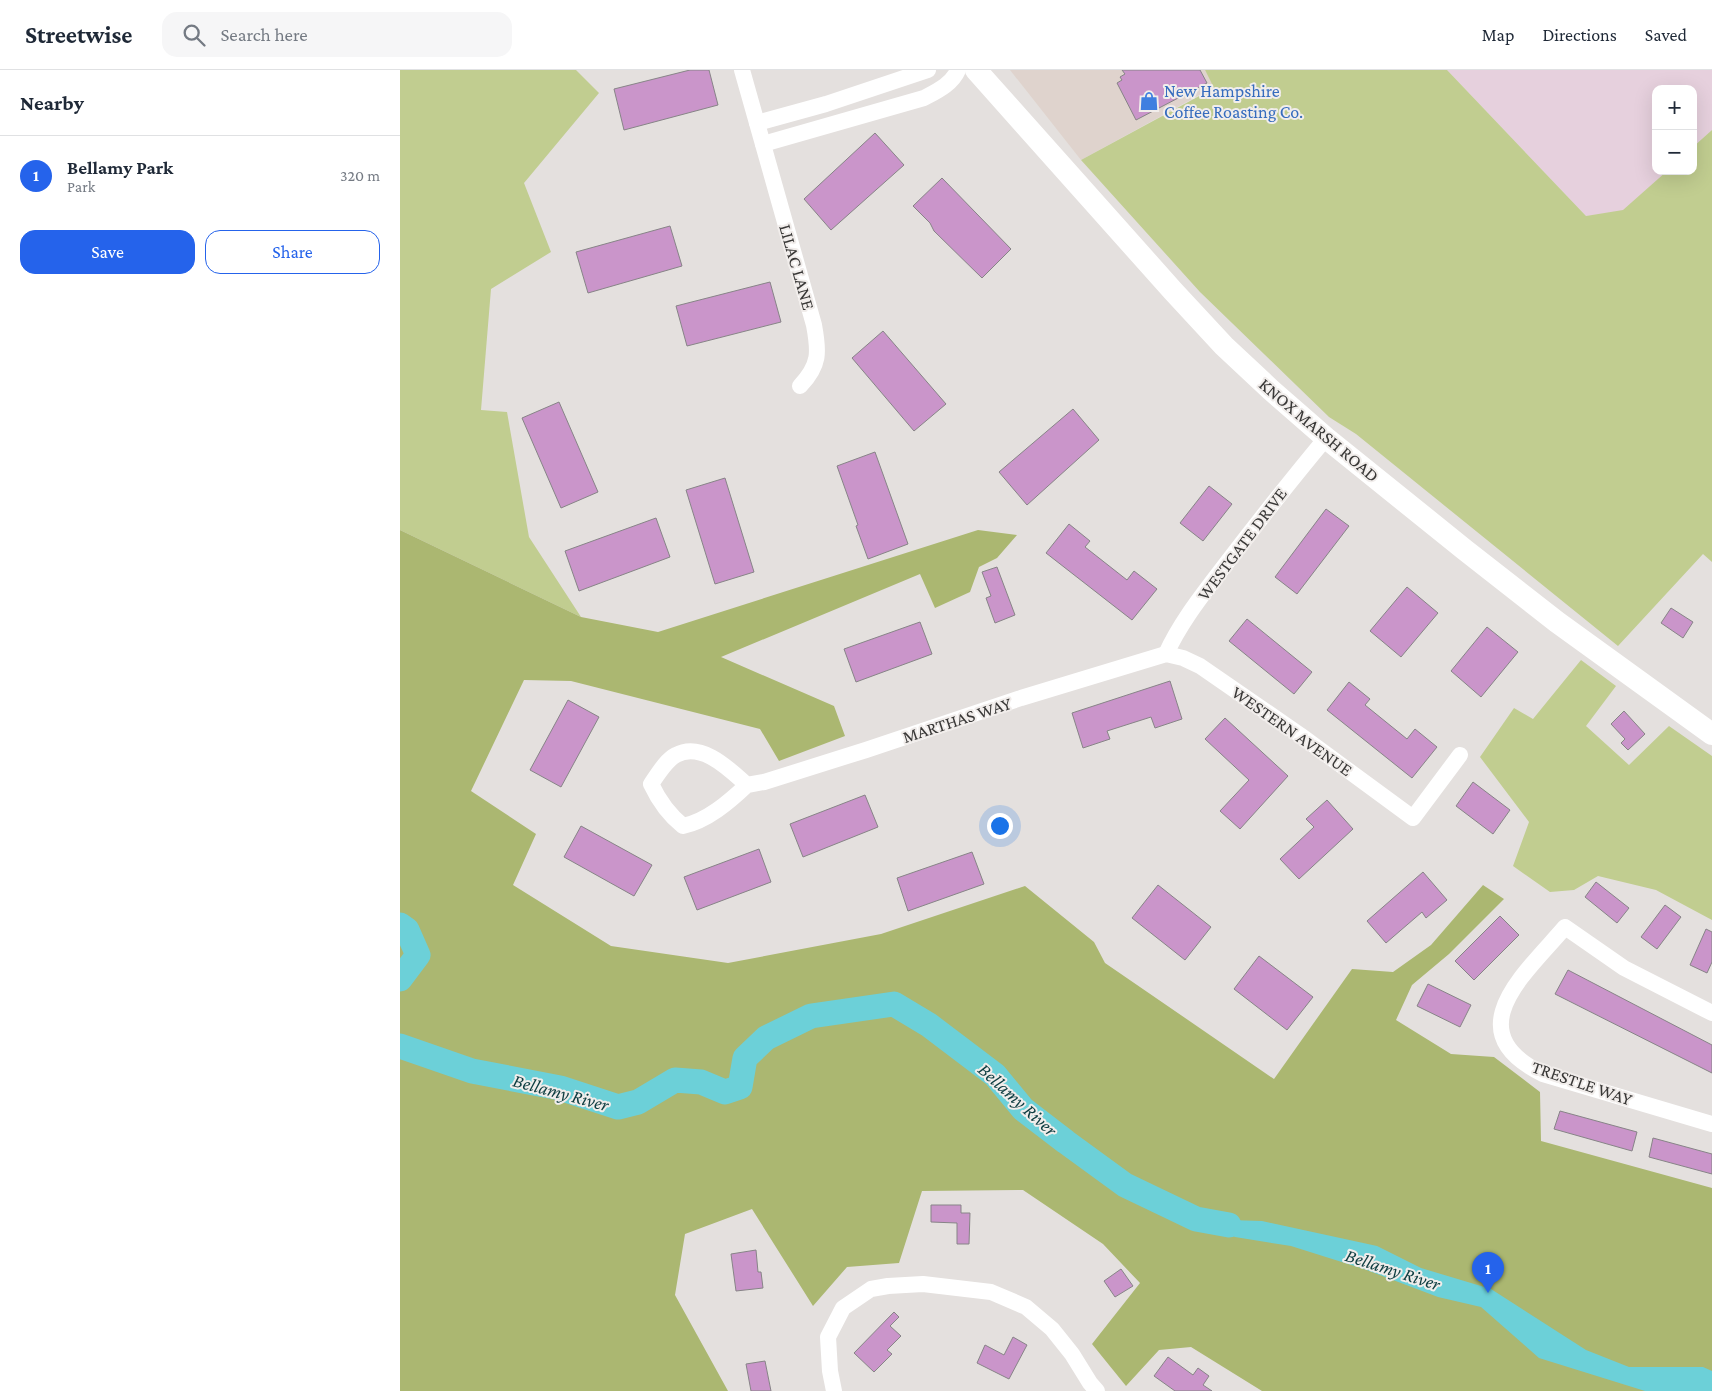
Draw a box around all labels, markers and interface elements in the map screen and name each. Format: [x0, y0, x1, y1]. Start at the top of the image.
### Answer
search box [162, 12, 512, 57]
text: Streetwise [25, 21, 132, 48]
icon: search [180, 21, 208, 49]
text: Search here [220, 24, 308, 45]
text: Map [1482, 25, 1514, 45]
text: Directions [1542, 25, 1617, 45]
text: Saved [1645, 25, 1687, 45]
place label: New Hampshire Coffee Roasting Co. [1164, 81, 1303, 122]
map controls [1652, 85, 1697, 175]
button: + [1652, 85, 1697, 130]
shop icon: New Hampshire Coffee Roasting Co. [1138, 90, 1160, 112]
text: Nearby [20, 91, 84, 115]
button: − [1652, 130, 1697, 175]
text: Bellamy Park [67, 157, 173, 178]
text: 1 [33, 167, 39, 184]
text: 320 m [340, 167, 380, 184]
text: Park [67, 178, 95, 195]
street label: LILAC LANE [775, 222, 819, 312]
button: Save [20, 230, 195, 274]
button: Share [205, 230, 380, 274]
street label: KNOX MARSH ROAD [1255, 374, 1383, 486]
street label: WESTGATE DRIVE [1193, 484, 1291, 604]
street label: WESTERN AVENUE [1228, 682, 1356, 780]
street label: MARTHAS WAY [900, 693, 1014, 747]
your location [987, 813, 1013, 839]
street label: TRESTLE WAY [1529, 1057, 1635, 1110]
water label: Bellamy River [974, 1059, 1062, 1141]
water label: Bellamy River [511, 1070, 612, 1116]
water label: Bellamy River [1343, 1244, 1444, 1295]
pin: 1 [1472, 1252, 1504, 1293]

